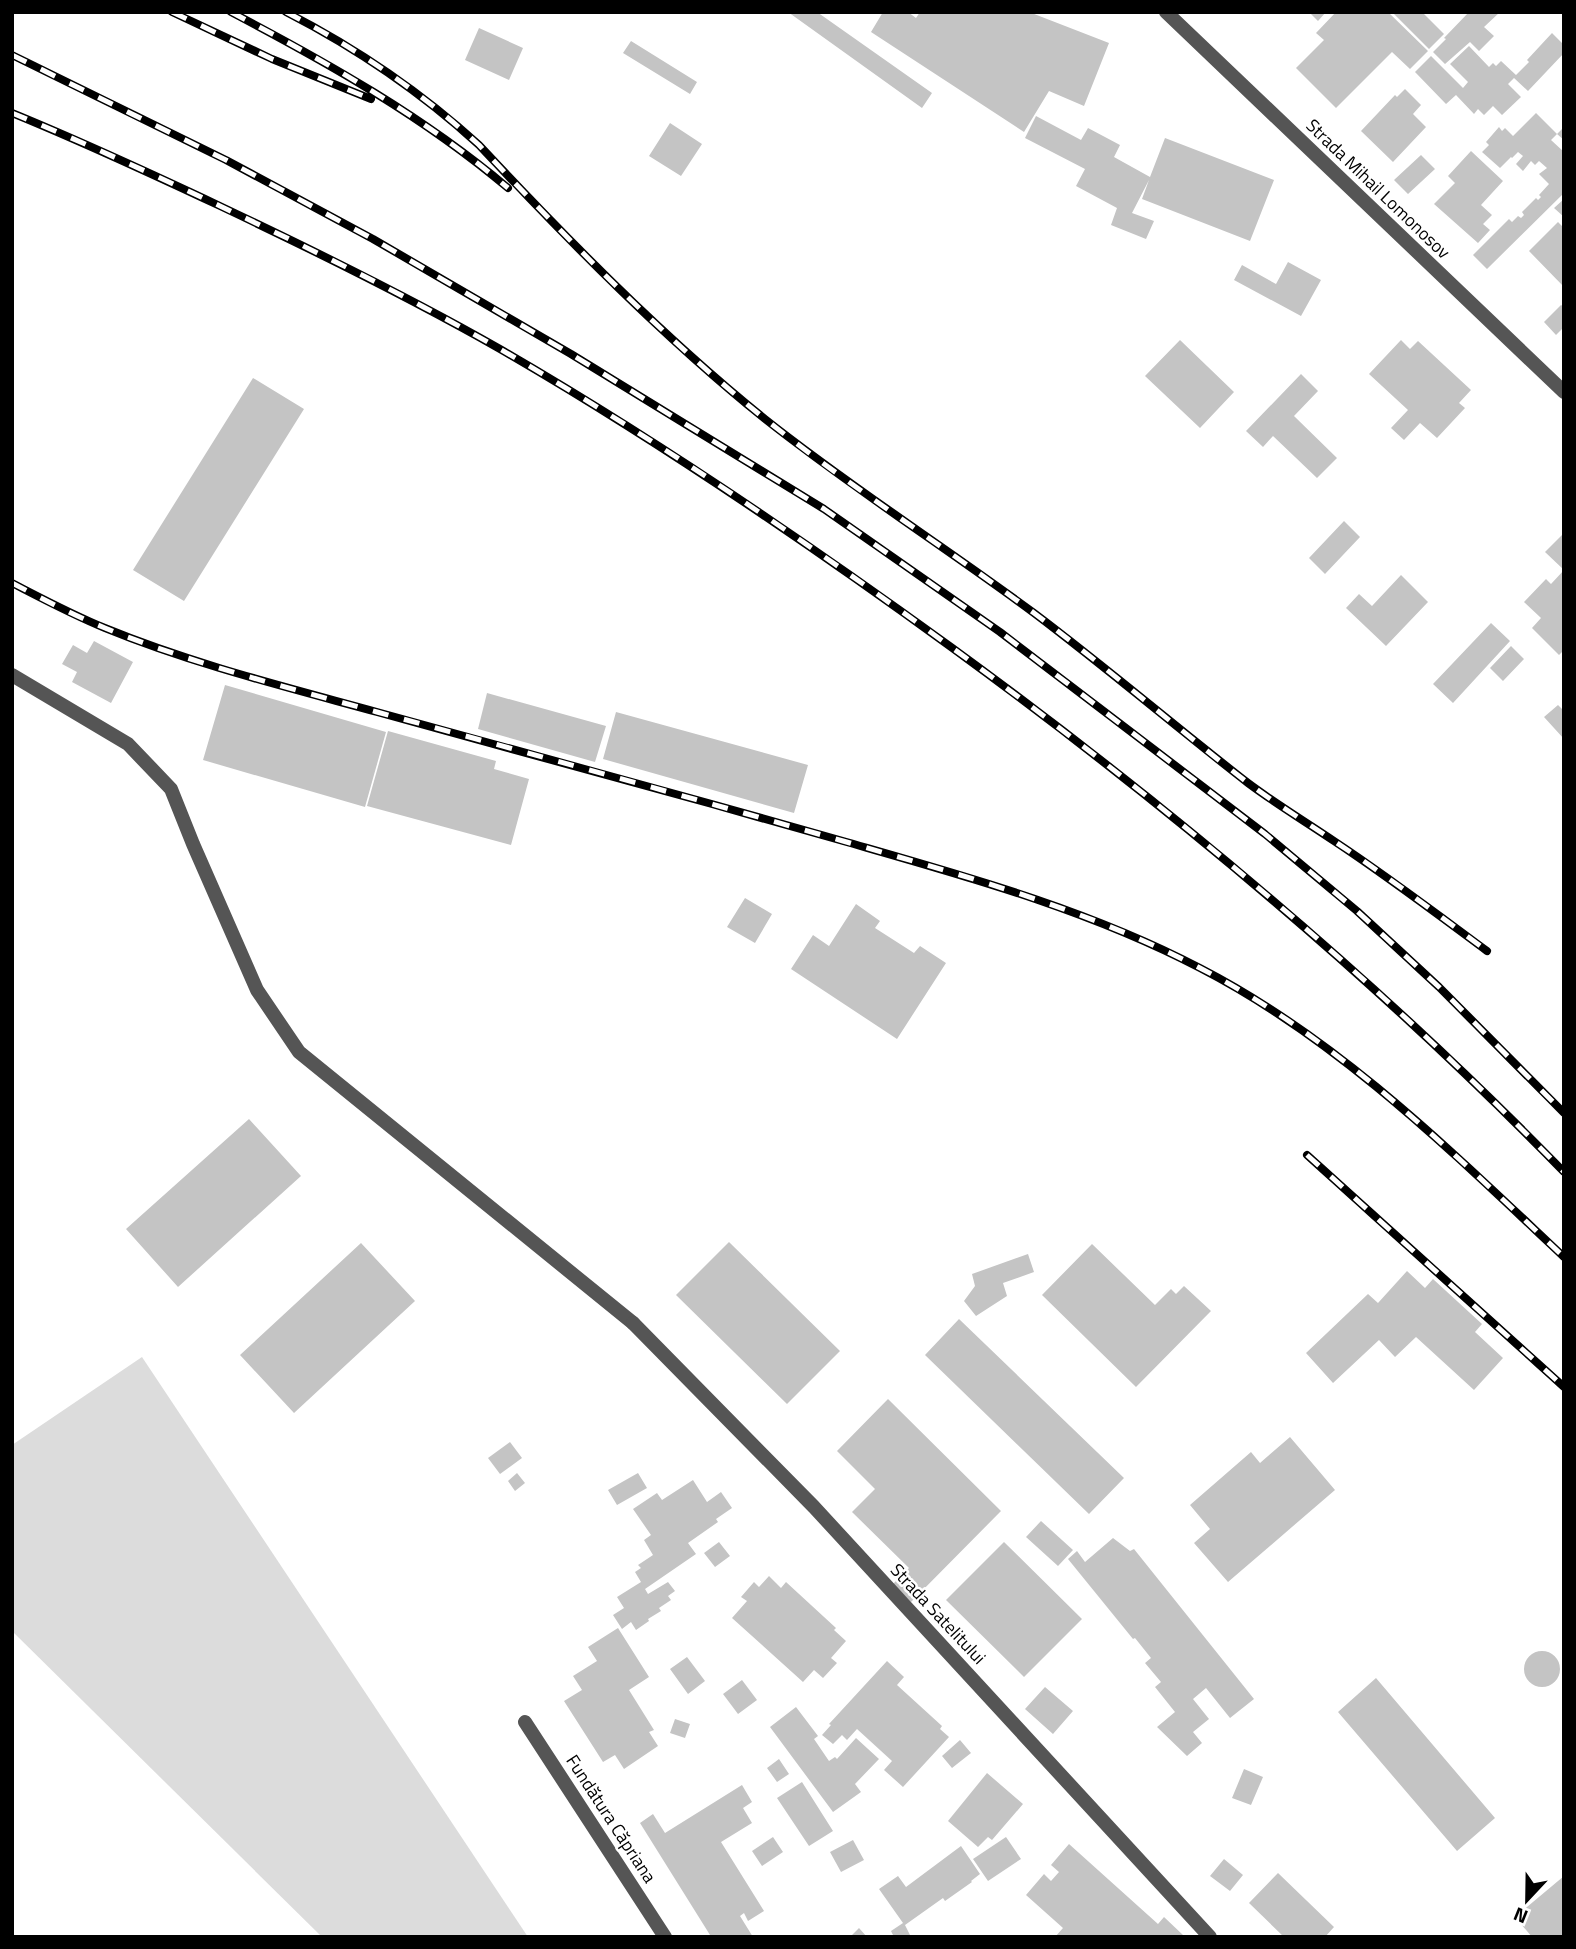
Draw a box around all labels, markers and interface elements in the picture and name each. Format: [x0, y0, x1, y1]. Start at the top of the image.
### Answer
street label: Strada Mihail Lomonosov [1300, 112, 1457, 265]
street label: Strada Satelitului [884, 1557, 992, 1670]
street label: Fundătura Căpriana [560, 1749, 663, 1888]
north arrow [1492, 1865, 1562, 1935]
text: N [1509, 1900, 1532, 1932]

